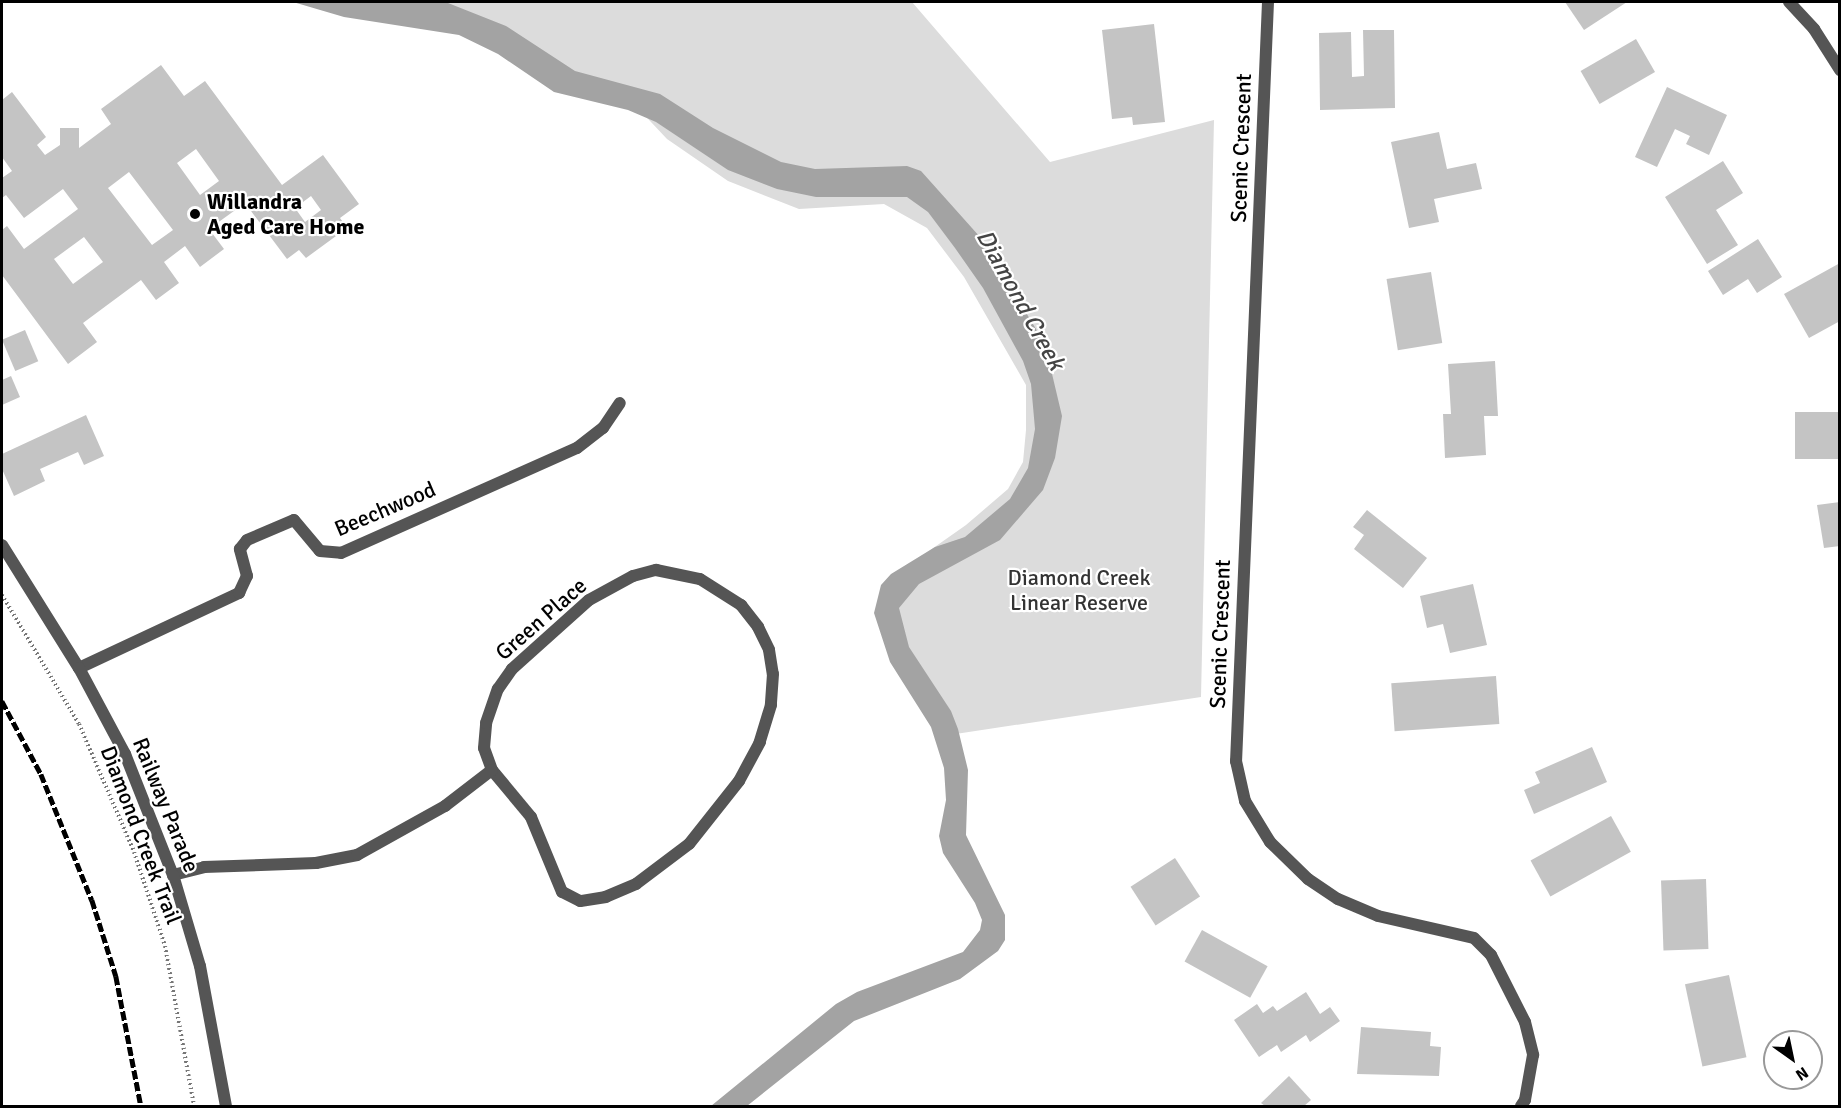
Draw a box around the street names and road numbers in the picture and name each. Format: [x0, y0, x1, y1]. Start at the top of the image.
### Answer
street label: Scenic Crescent [1225, 73, 1257, 223]
street label: Beechwood [330, 476, 440, 542]
street label: Scenic Crescent [1204, 559, 1236, 709]
street label: Green Place [490, 572, 592, 666]
street label: Railway Parade [127, 734, 205, 876]
street label: Diamond Creek Trail [95, 742, 187, 928]

